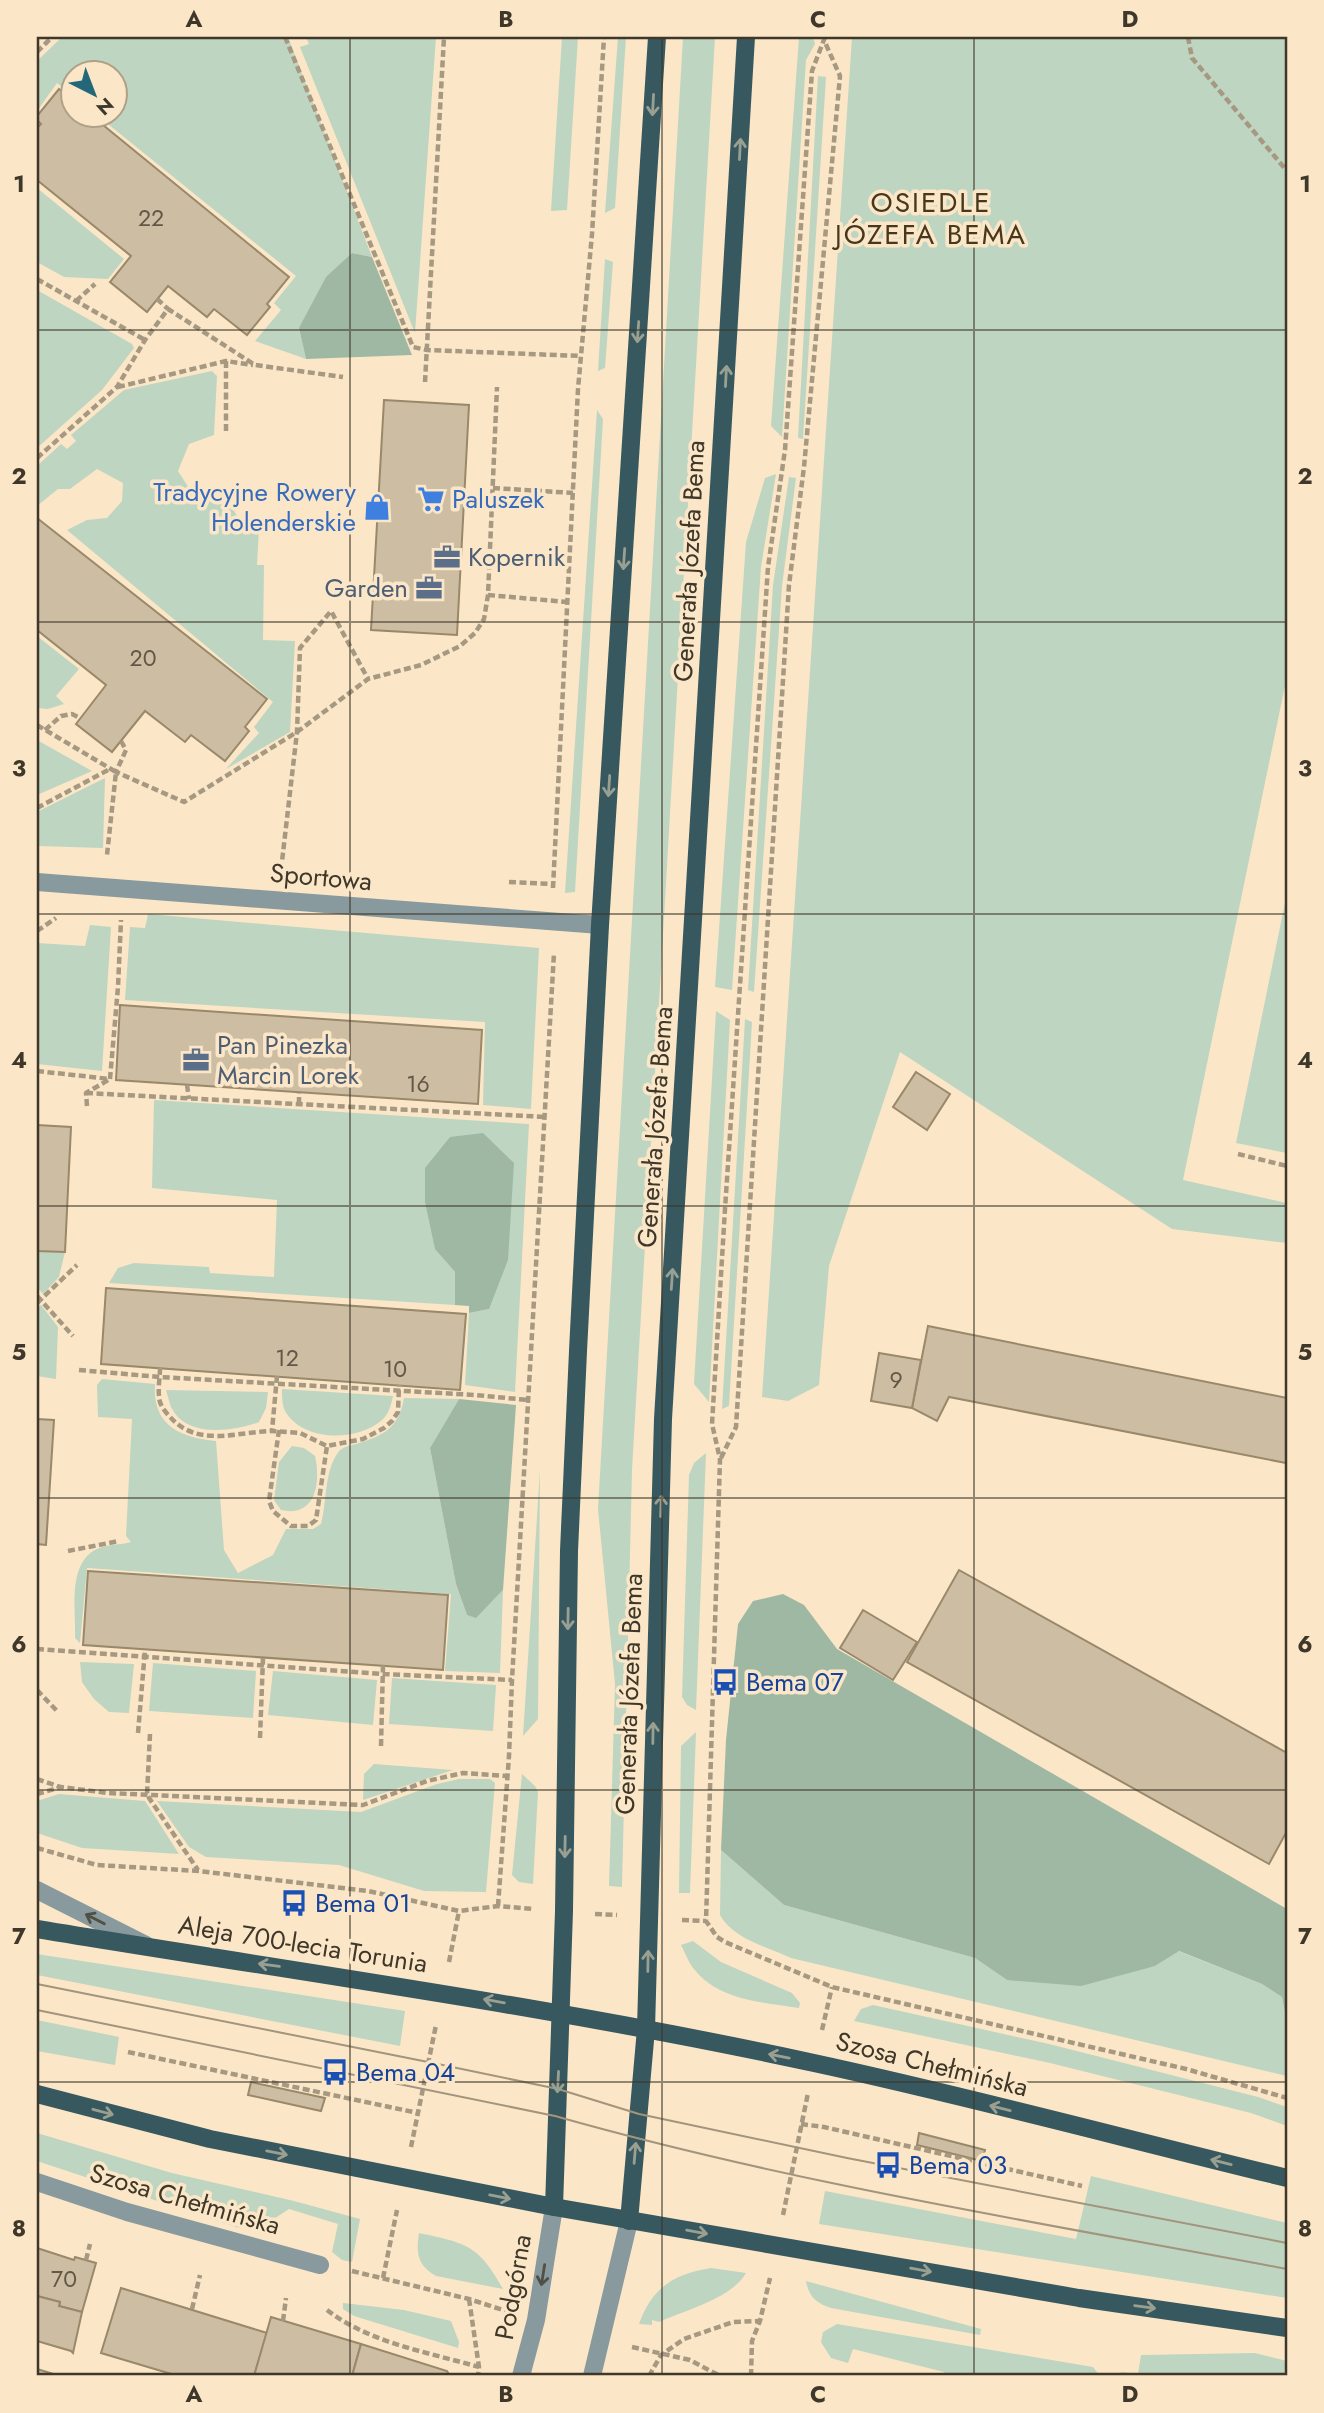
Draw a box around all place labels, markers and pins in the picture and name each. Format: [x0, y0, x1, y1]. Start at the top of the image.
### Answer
place label: Tradycyjne Rowery Holenderskie [153, 473, 357, 541]
place label: Paluszek [452, 480, 545, 518]
supermarket icon: Paluszek [416, 484, 446, 514]
shop icon: Tradycyjne Rowery Holenderskie [362, 492, 392, 522]
place label: Kopernik [468, 538, 566, 576]
office icon: Kopernik [432, 542, 462, 572]
place label: Garden [325, 569, 408, 607]
office icon: Garden [414, 573, 444, 603]
place label: Pan Pinezka Marcin Lorek [217, 1026, 360, 1094]
office icon: Pan Pinezka Marcin Lorek [181, 1045, 211, 1075]
place label: Bema 07 [746, 1663, 844, 1701]
bus stop icon: Bema 07 [710, 1667, 740, 1697]
place label: Bema 01 [315, 1884, 411, 1922]
bus stop icon: Bema 01 [279, 1888, 309, 1918]
place label: Bema 04 [356, 2053, 455, 2091]
bus stop icon: Bema 04 [320, 2057, 350, 2087]
place label: Bema 03 [909, 2146, 1007, 2184]
bus stop icon: Bema 03 [873, 2150, 903, 2180]

